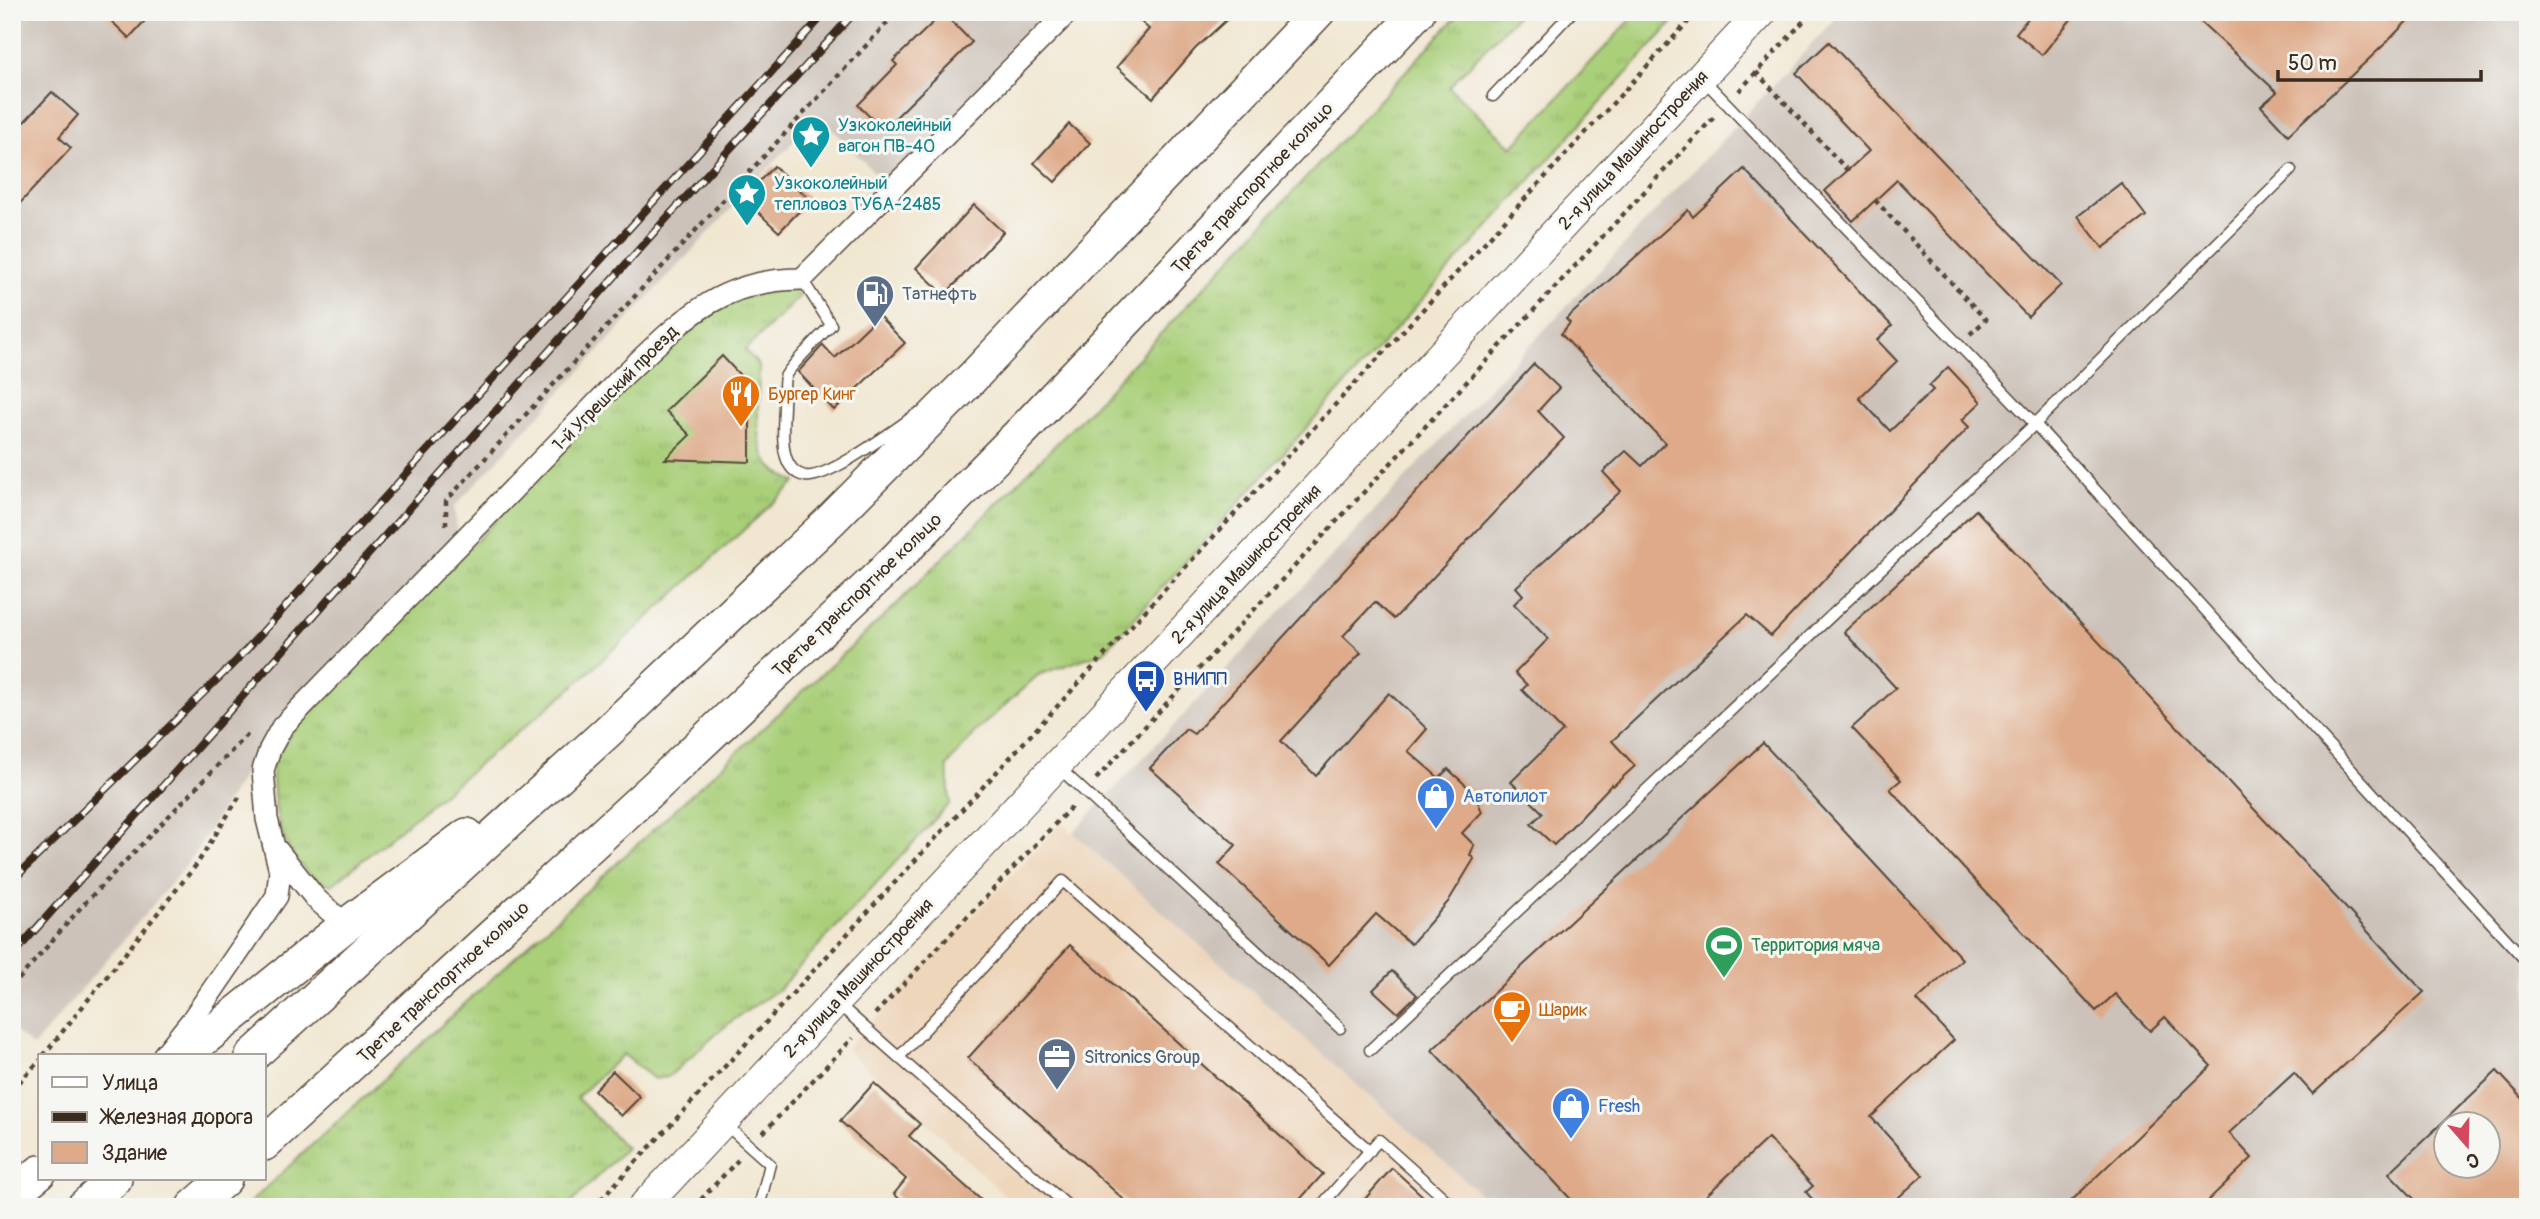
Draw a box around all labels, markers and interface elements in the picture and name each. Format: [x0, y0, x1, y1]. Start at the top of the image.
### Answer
scale bar [2278, 38, 2480, 82]
text: 50 m [2288, 50, 2337, 77]
street label: 2-я улица Машиностроения [1553, 66, 1713, 235]
street label: Третье транспортное кольцо [1167, 97, 1338, 279]
place icon: Узкоколейный вагон ПВ-40 [790, 114, 832, 169]
place label: Узкоколейный вагон ПВ-40 [838, 114, 952, 158]
place icon: Узкоколейный тепловоз ТУ6А-2485 [726, 172, 768, 227]
place label: Узкоколейный тепловоз ТУ6А-2485 [774, 172, 941, 216]
fuel station icon: Татнефть [854, 273, 896, 328]
place label: Татнефть [902, 283, 977, 306]
street label: 1-й Угрешский проезд [547, 320, 683, 456]
restaurant icon: Бургер Кинг [720, 373, 762, 428]
place label: Бургер Кинг [768, 383, 856, 406]
street label: 2-я улица Машиностроения [1166, 480, 1326, 649]
street label: Третье транспортное кольцо [768, 508, 947, 682]
bus stop icon: ВНИПП [1125, 658, 1167, 713]
place label: ВНИПП [1173, 668, 1227, 691]
shop icon: Автопилот [1415, 775, 1457, 830]
place label: Автопилот [1463, 785, 1548, 808]
street label: 2-я улица Машиностроения [778, 894, 938, 1063]
street label: Третье транспортное кольцо [353, 896, 534, 1068]
sports icon: Территория мяча [1703, 924, 1745, 979]
place label: Территория мяча [1751, 934, 1880, 957]
cafe icon: Шарик [1491, 989, 1533, 1044]
place label: Шарик [1539, 999, 1588, 1022]
office icon: Sitronics Group [1036, 1036, 1078, 1091]
place label: Sitronics Group [1084, 1046, 1200, 1069]
legend [38, 1054, 266, 1180]
text: Улица [102, 1070, 158, 1097]
shop icon: Fresh [1550, 1085, 1592, 1140]
place label: Fresh [1598, 1095, 1640, 1118]
text: Железная дорога [99, 1104, 253, 1131]
north arrow [2432, 1110, 2502, 1180]
text: Здание [102, 1140, 168, 1167]
text: С [2463, 1147, 2482, 1173]

